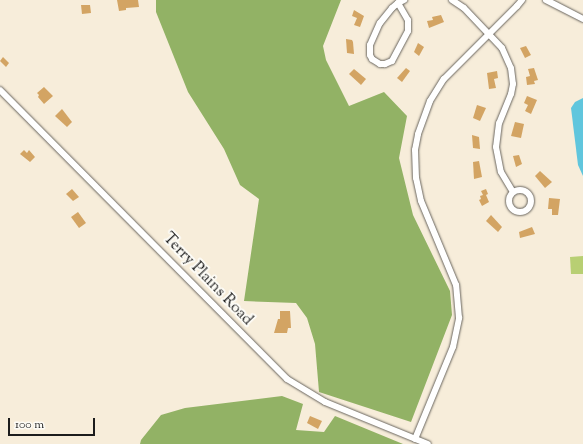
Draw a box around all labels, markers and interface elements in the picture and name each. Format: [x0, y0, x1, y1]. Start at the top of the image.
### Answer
street label: Terry Plains Road [158, 230, 256, 330]
scale bar [10, 410, 97, 436]
text: 100 m [15, 416, 44, 434]

